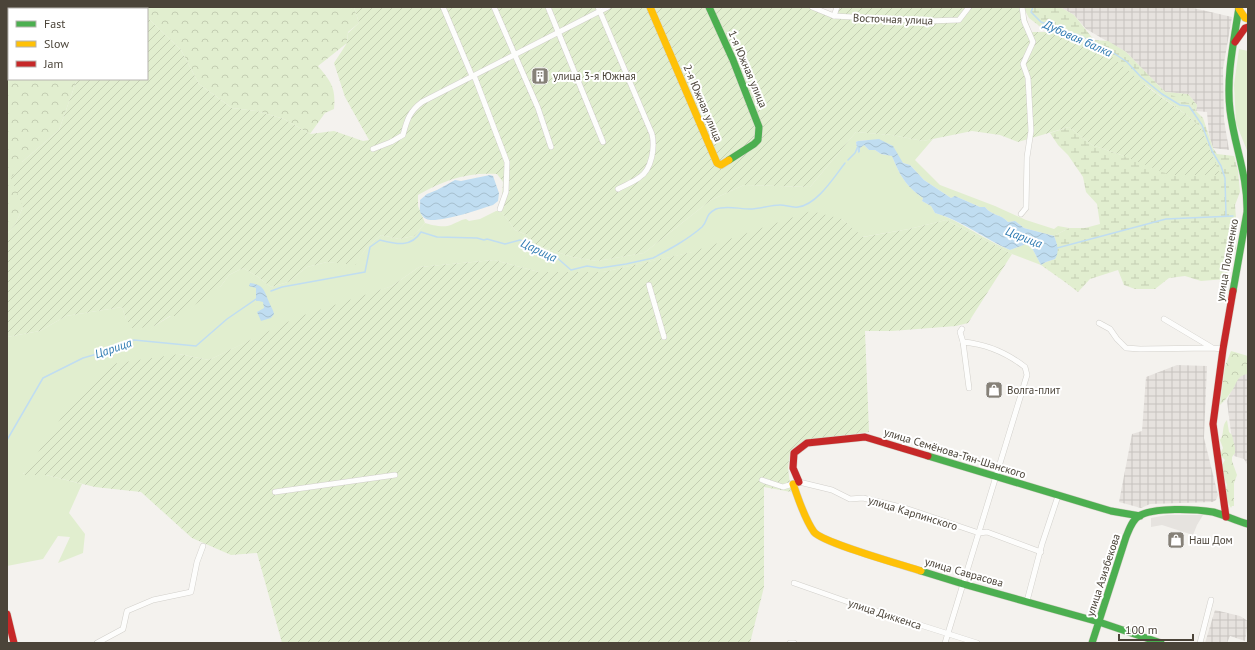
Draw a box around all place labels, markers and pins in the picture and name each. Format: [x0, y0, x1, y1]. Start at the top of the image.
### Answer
building icon: улица 3-я Южная [530, 66, 550, 86]
place label: улица 3-я Южная [553, 69, 636, 83]
shop icon: Волга-плит [984, 380, 1004, 400]
place label: Волга-плит [1007, 383, 1061, 397]
shop icon: Наш Дом [1166, 530, 1186, 550]
place label: Наш Дом [1189, 533, 1233, 547]

